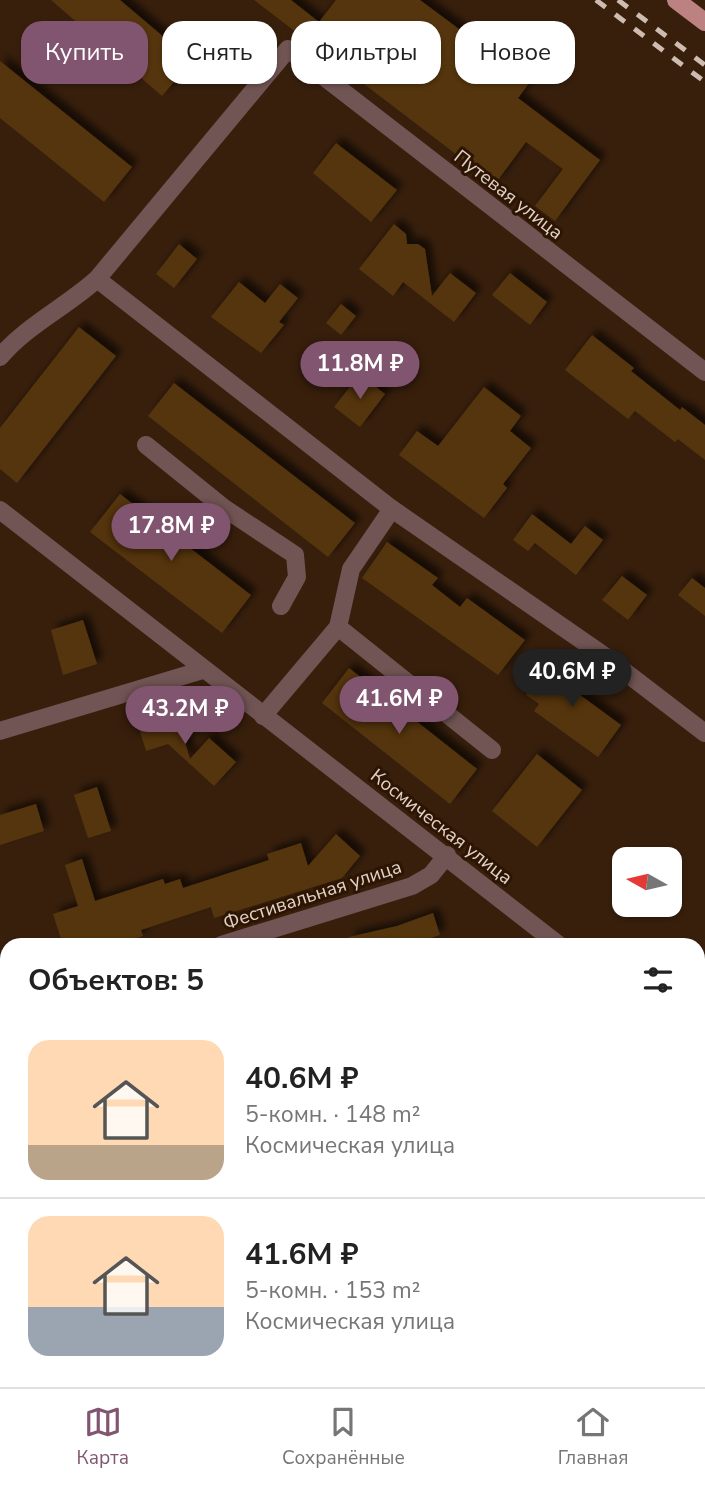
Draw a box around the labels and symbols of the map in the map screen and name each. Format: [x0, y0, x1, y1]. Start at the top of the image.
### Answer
street label: Путевая улица [448, 144, 568, 246]
pin: 11.8M ₽ [295, 342, 425, 401]
pin: 17.8M ₽ [106, 504, 236, 563]
pin: 40.6M ₽ [507, 650, 637, 709]
pin: 41.6M ₽ [334, 676, 464, 736]
pin: 43.2M ₽ [120, 686, 250, 746]
street label: Космическая улица [365, 763, 518, 890]
north arrow [612, 847, 682, 917]
street label: Фестивальная улица [220, 854, 405, 936]

